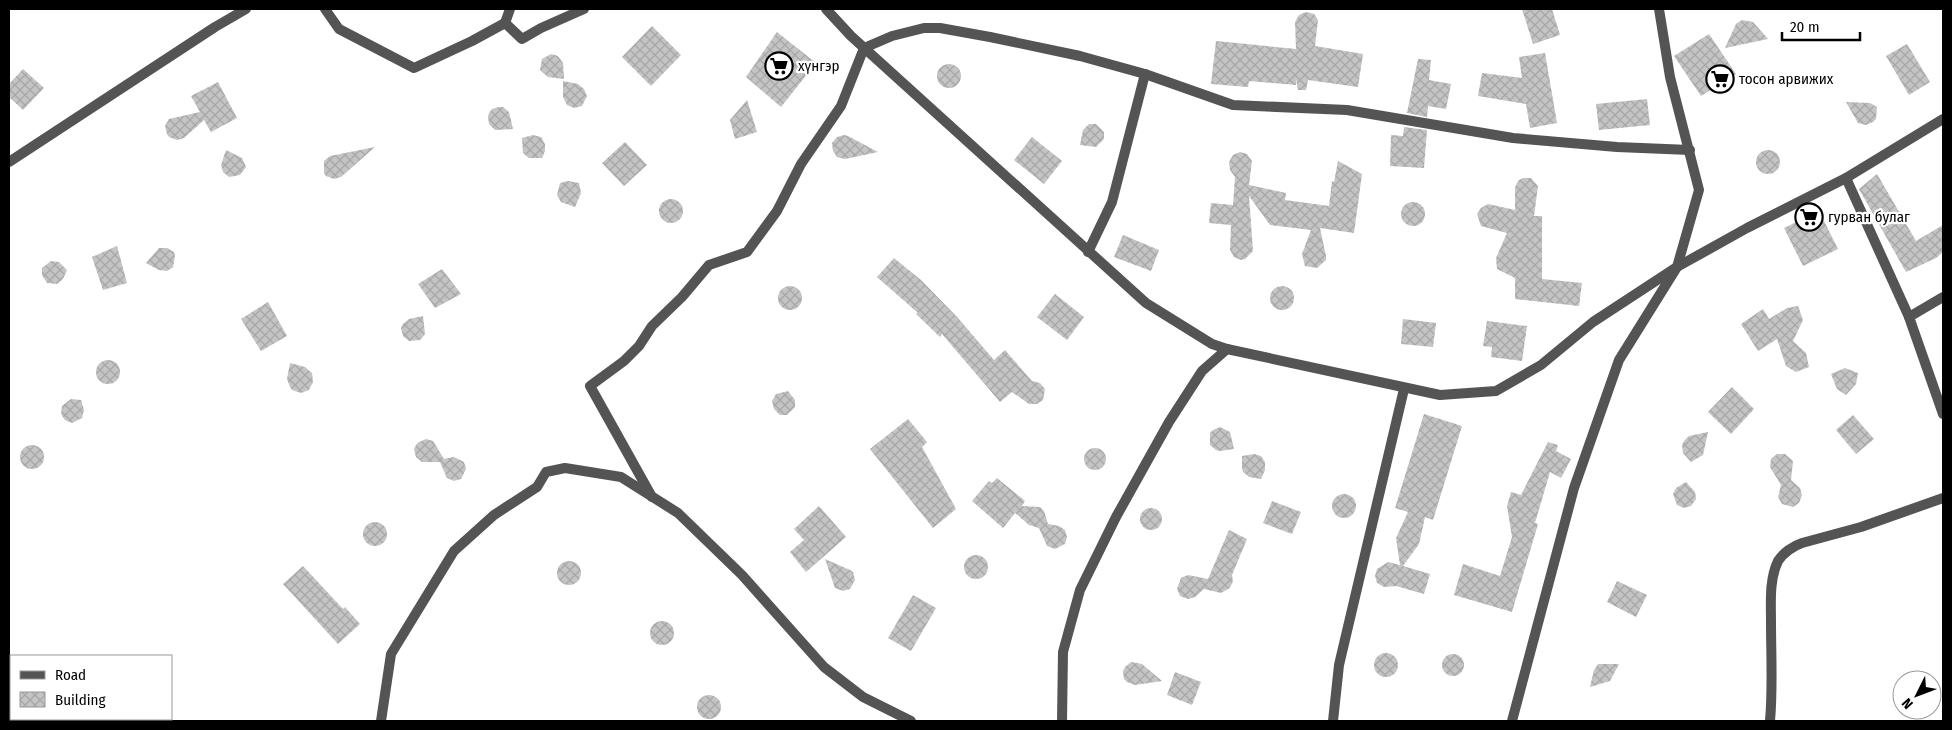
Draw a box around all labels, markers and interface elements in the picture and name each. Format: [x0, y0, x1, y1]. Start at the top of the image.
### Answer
scale bar [1782, 10, 1860, 42]
text: 20 m [1790, 18, 1820, 36]
supermarket icon: хүнгэр [764, 51, 794, 81]
place label: хүнгэр [798, 57, 839, 75]
supermarket icon: тосон арвижих [1705, 64, 1735, 94]
place label: тосон арвижих [1739, 70, 1834, 88]
supermarket icon: гурван булаг [1794, 202, 1824, 232]
place label: гурван булаг [1828, 208, 1910, 226]
legend [10, 655, 172, 720]
text: Road [55, 666, 86, 684]
north arrow [1892, 670, 1942, 720]
text: Building [55, 691, 106, 709]
text: N [1899, 695, 1917, 712]

